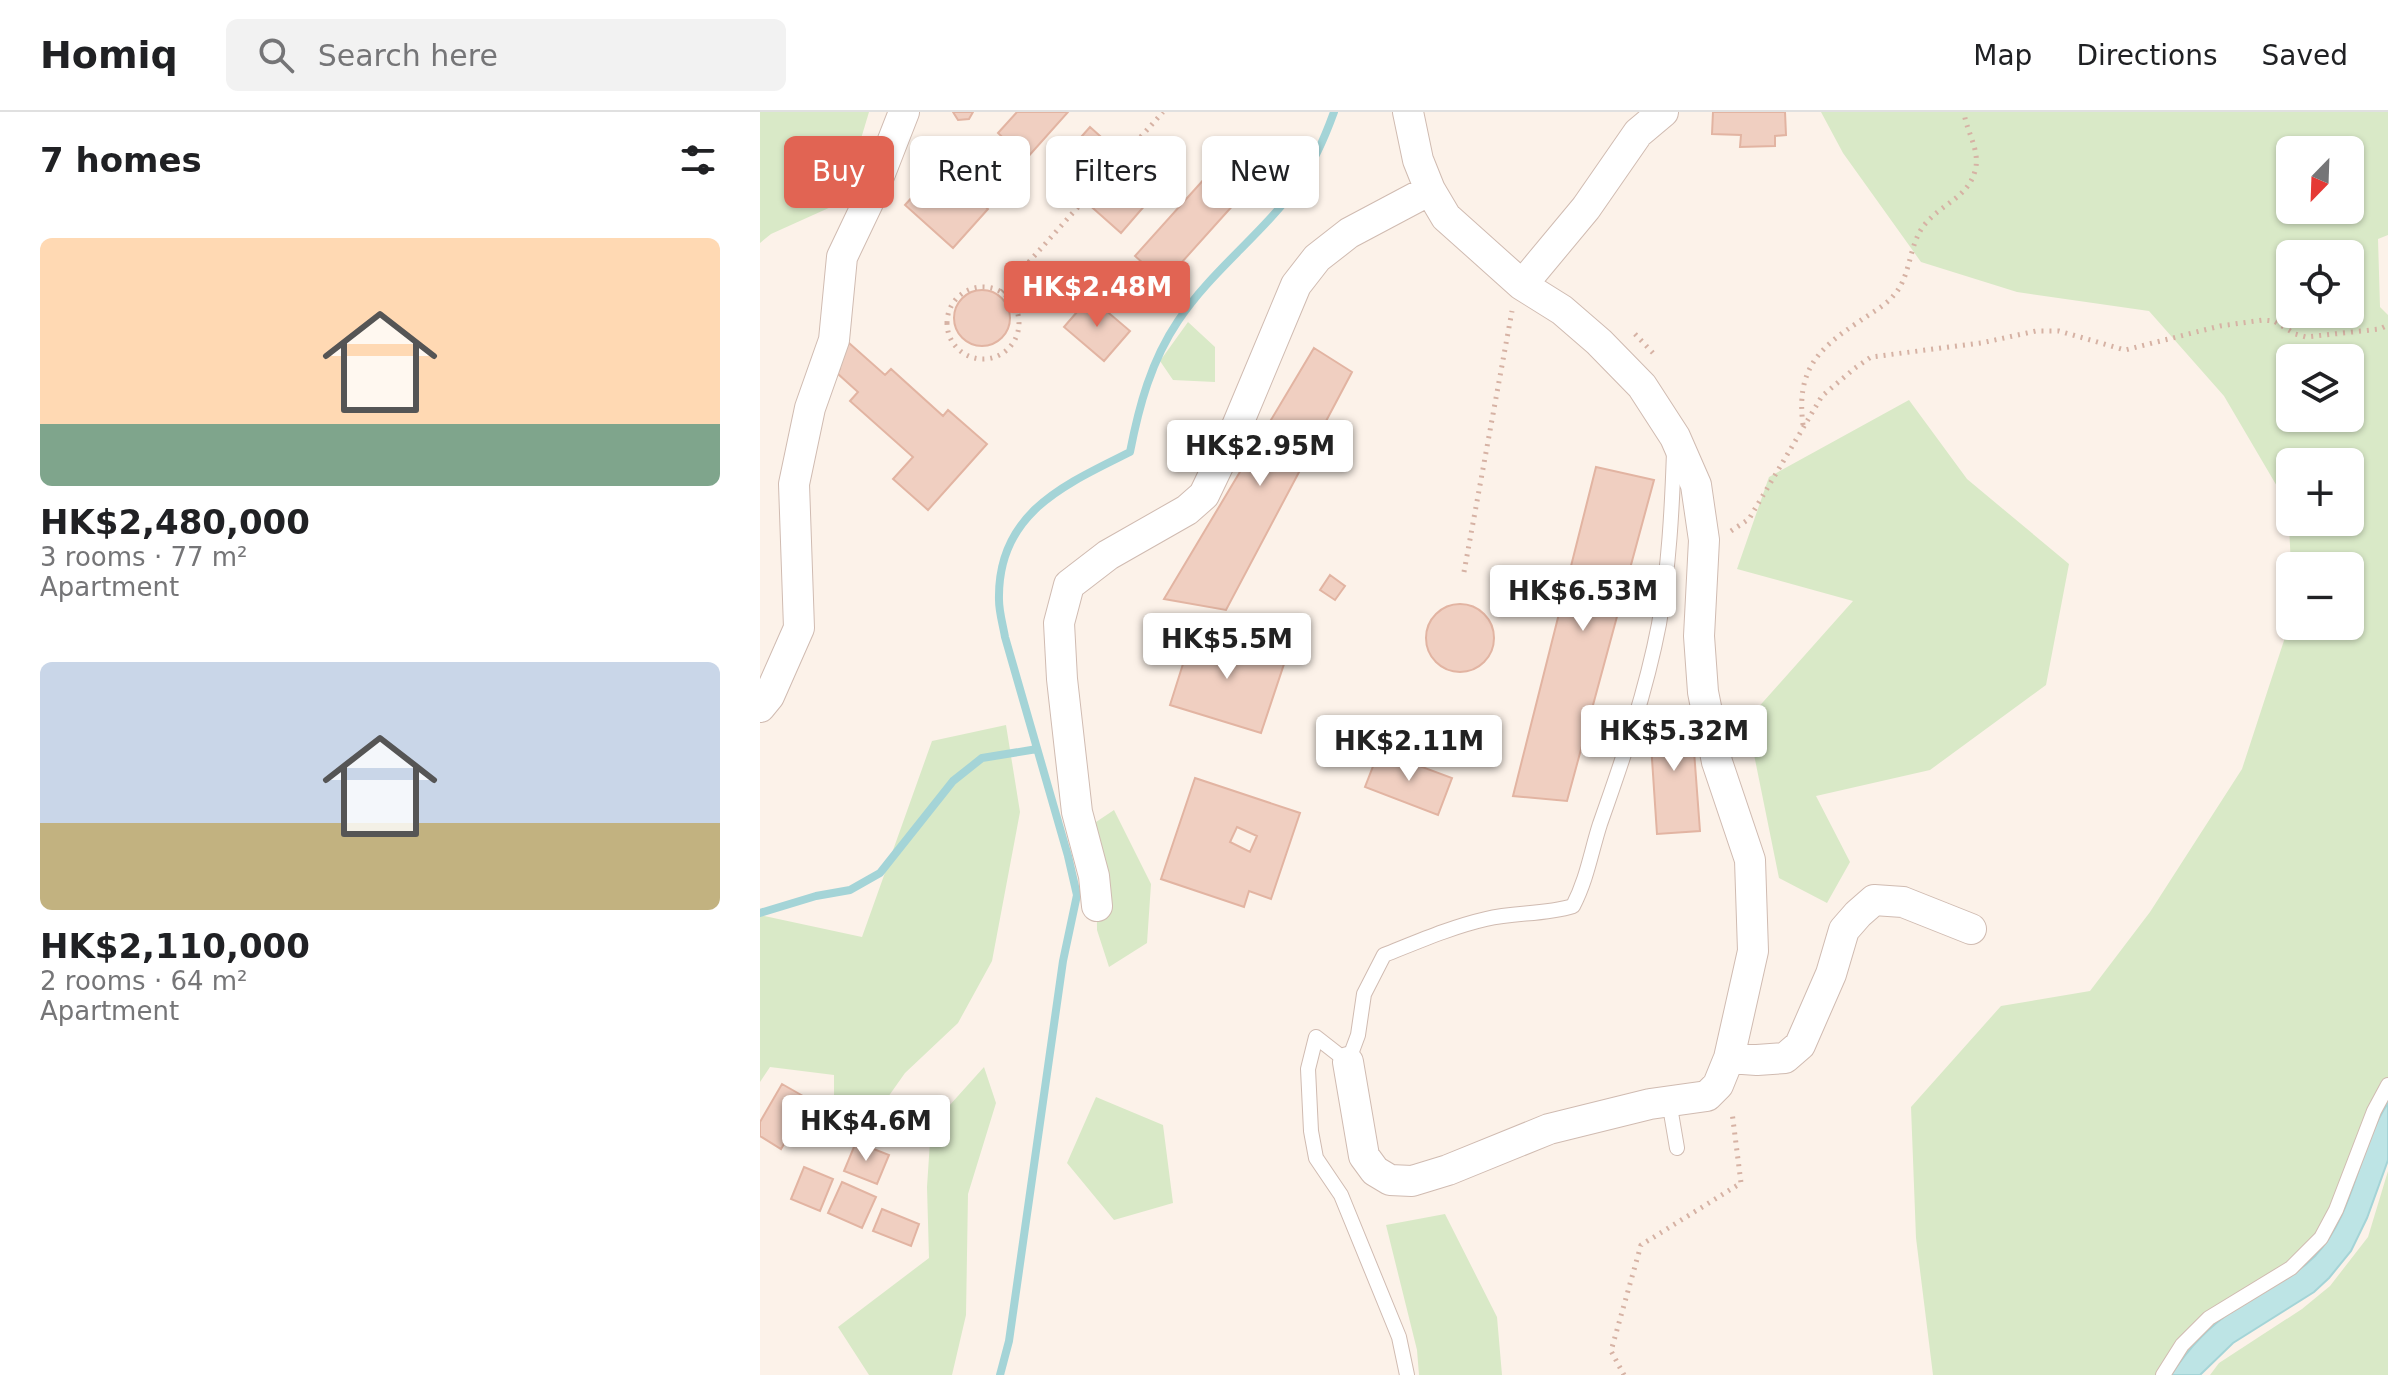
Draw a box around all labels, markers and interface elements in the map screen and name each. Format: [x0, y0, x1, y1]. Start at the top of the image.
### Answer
search box [226, 19, 786, 91]
text: Homiq [40, 33, 178, 77]
icon: search [254, 33, 298, 77]
text: Search here [318, 38, 498, 73]
text: Map [1973, 39, 2032, 72]
text: Directions [2076, 39, 2217, 72]
text: Saved [2261, 39, 2348, 72]
chip: Buy [784, 136, 894, 208]
chip: Rent [910, 136, 1030, 208]
chip: Filters [1046, 136, 1186, 208]
chip: New [1202, 136, 1319, 208]
north arrow [2276, 136, 2364, 224]
map controls [2276, 136, 2364, 640]
icon: filters [676, 138, 720, 182]
text: 7 homes [40, 140, 202, 180]
button: locate [2276, 240, 2364, 328]
pin: HK$2.48M [1014, 261, 1180, 329]
text: HK$2.48M [1022, 272, 1172, 302]
icon: home [308, 290, 452, 434]
button: layers [2276, 344, 2364, 432]
pin: HK$2.95M [1177, 420, 1343, 488]
text: HK$2.95M [1185, 431, 1335, 461]
button: + [2276, 448, 2364, 536]
text: HK$2,480,000 [40, 502, 310, 542]
text: 3 rooms · 77 m² [40, 542, 248, 572]
button: − [2276, 552, 2364, 640]
pin: HK$6.53M [1500, 565, 1666, 633]
text: Apartment [40, 572, 179, 602]
text: HK$6.53M [1508, 576, 1658, 606]
pin: HK$5.5M [1153, 613, 1301, 681]
text: HK$5.5M [1161, 624, 1293, 654]
pin: HK$5.32M [1591, 705, 1757, 773]
icon: home [308, 714, 452, 858]
pin: HK$2.11M [1326, 715, 1492, 783]
text: HK$5.32M [1599, 716, 1749, 746]
text: HK$2.11M [1334, 726, 1484, 756]
text: HK$2,110,000 [40, 926, 310, 966]
text: 2 rooms · 64 m² [40, 966, 248, 996]
text: Apartment [40, 996, 179, 1026]
pin: HK$4.6M [792, 1095, 940, 1163]
text: HK$4.6M [800, 1106, 932, 1136]

